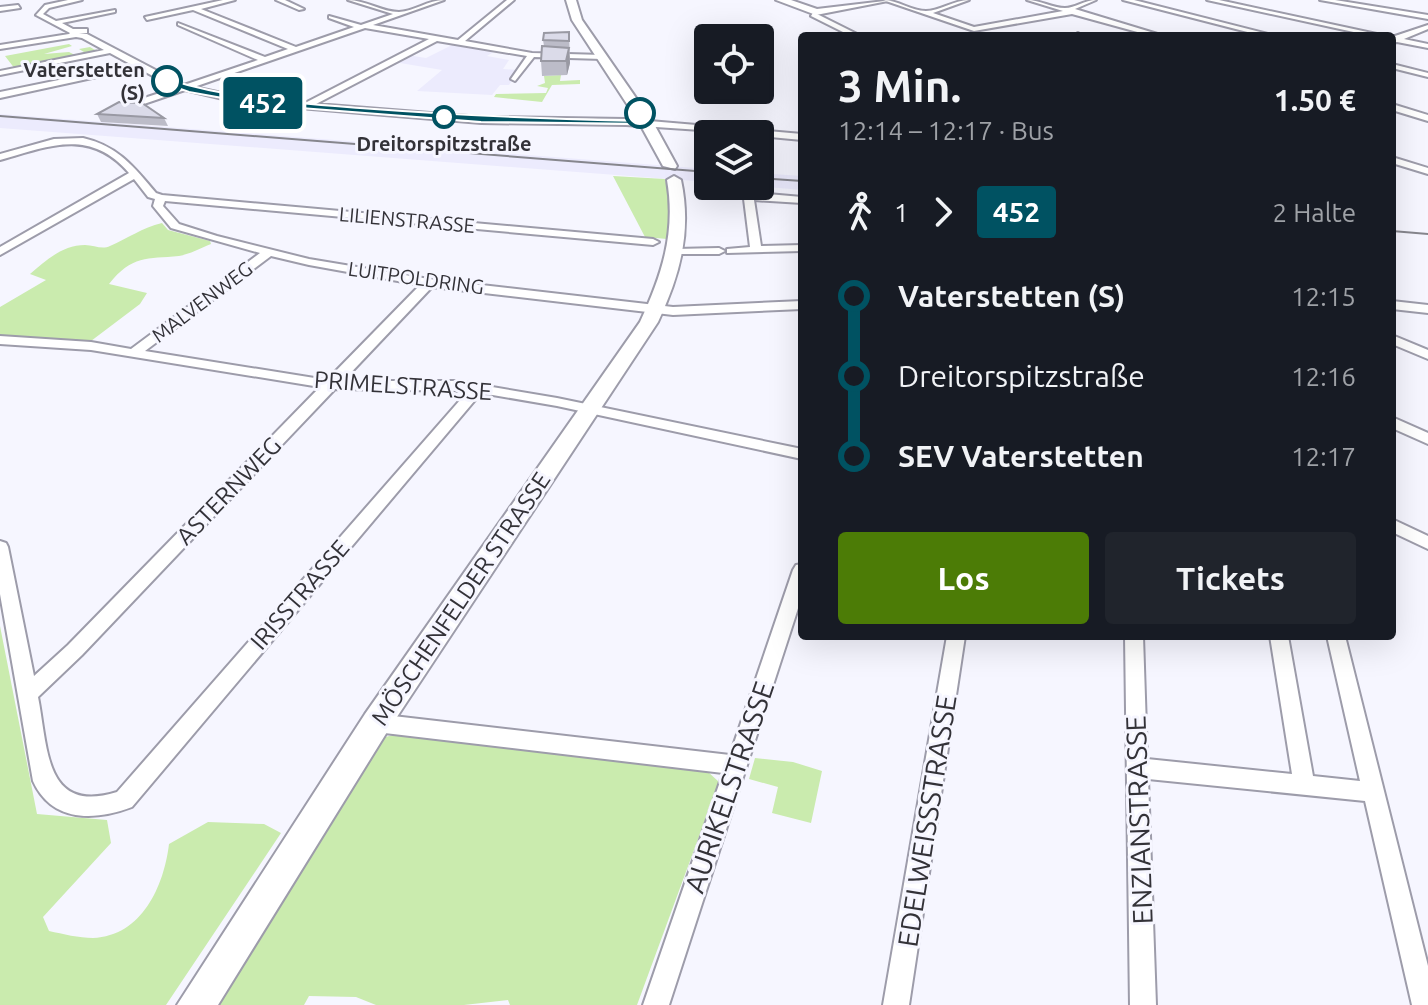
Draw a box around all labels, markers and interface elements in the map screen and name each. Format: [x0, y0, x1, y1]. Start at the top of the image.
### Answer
map controls [694, 24, 774, 200]
button: locate [694, 24, 774, 104]
place label: Vaterstetten (S) [23, 58, 145, 104]
text: 3 Min. [838, 61, 961, 110]
marker: Vaterstetten (S) [152, 66, 182, 96]
line badge: 452 [217, 77, 309, 129]
text: 1.50 € [1274, 83, 1356, 117]
text: 452 [239, 87, 287, 118]
unlabelled marker [625, 98, 655, 128]
marker: Dreitorspitzstraße [433, 106, 455, 128]
text: 12:14 – 12:17 · Bus [838, 116, 1054, 145]
button: layers [694, 120, 774, 200]
place label: Dreitorspitzstraße [356, 132, 532, 155]
icon: walk [838, 190, 882, 234]
icon: forward [921, 190, 965, 234]
text: 452 [993, 196, 1040, 227]
text: 1 [894, 198, 909, 227]
text: 2 Halte [1273, 198, 1356, 227]
street label: LILIENSTRASSE [338, 202, 476, 237]
street label: MALVENWEG [147, 256, 256, 347]
street label: LUITPOLDRING [347, 257, 485, 298]
text: Vaterstetten (S) [898, 279, 1125, 313]
text: 12:15 [1291, 282, 1356, 311]
text: Dreitorspitzstraße [898, 359, 1145, 393]
text: 12:16 [1291, 362, 1356, 391]
street label: PRIMELSTRASSE [313, 366, 493, 405]
street label: ASTERNWEG [171, 431, 286, 550]
text: SEV Vaterstetten [898, 439, 1144, 473]
text: 12:17 [1291, 442, 1356, 471]
street label: MÖSCHENFELDER STRASSE [366, 467, 555, 730]
button: Los [838, 532, 1089, 624]
button: Tickets [1105, 532, 1356, 624]
street label: IRISSTRASSE [245, 535, 354, 655]
street label: AURIKELSTRASSE [678, 677, 779, 897]
street label: EDELWEISSSTRASSE [891, 693, 962, 949]
street label: ENZIANSTRASSE [1119, 715, 1158, 925]

